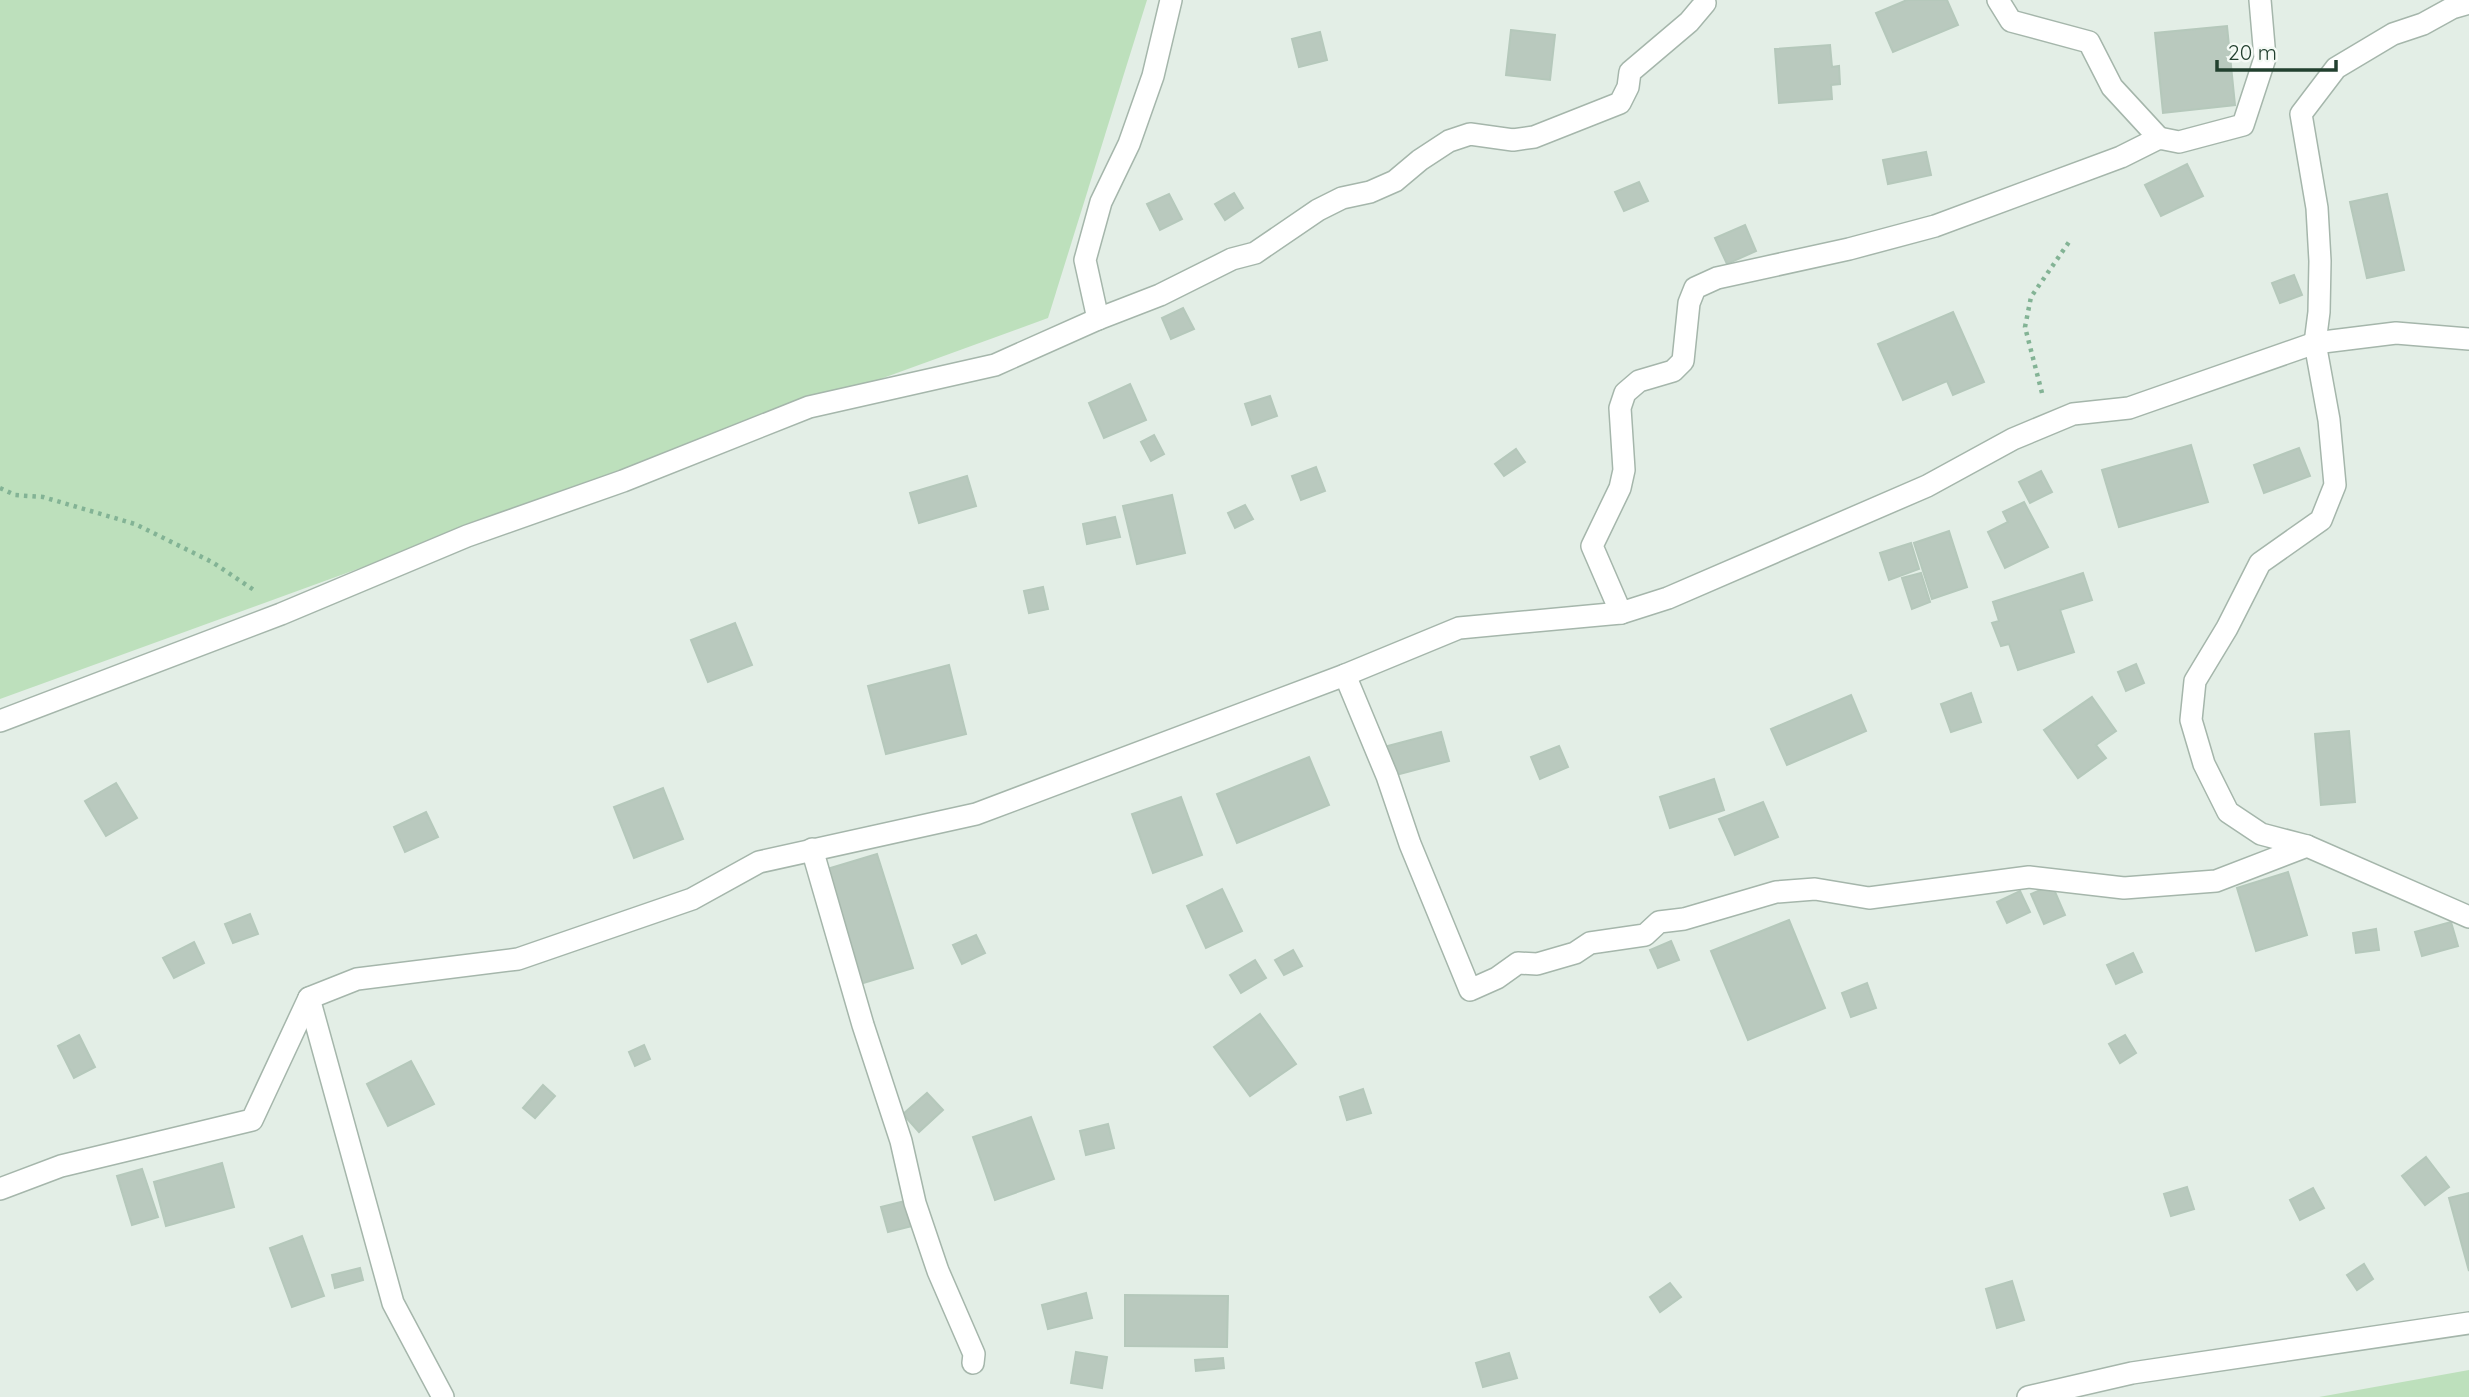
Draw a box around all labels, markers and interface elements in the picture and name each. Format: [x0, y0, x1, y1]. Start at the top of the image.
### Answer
scale bar [2217, 28, 2336, 72]
text: 20 m [2228, 39, 2277, 65]

